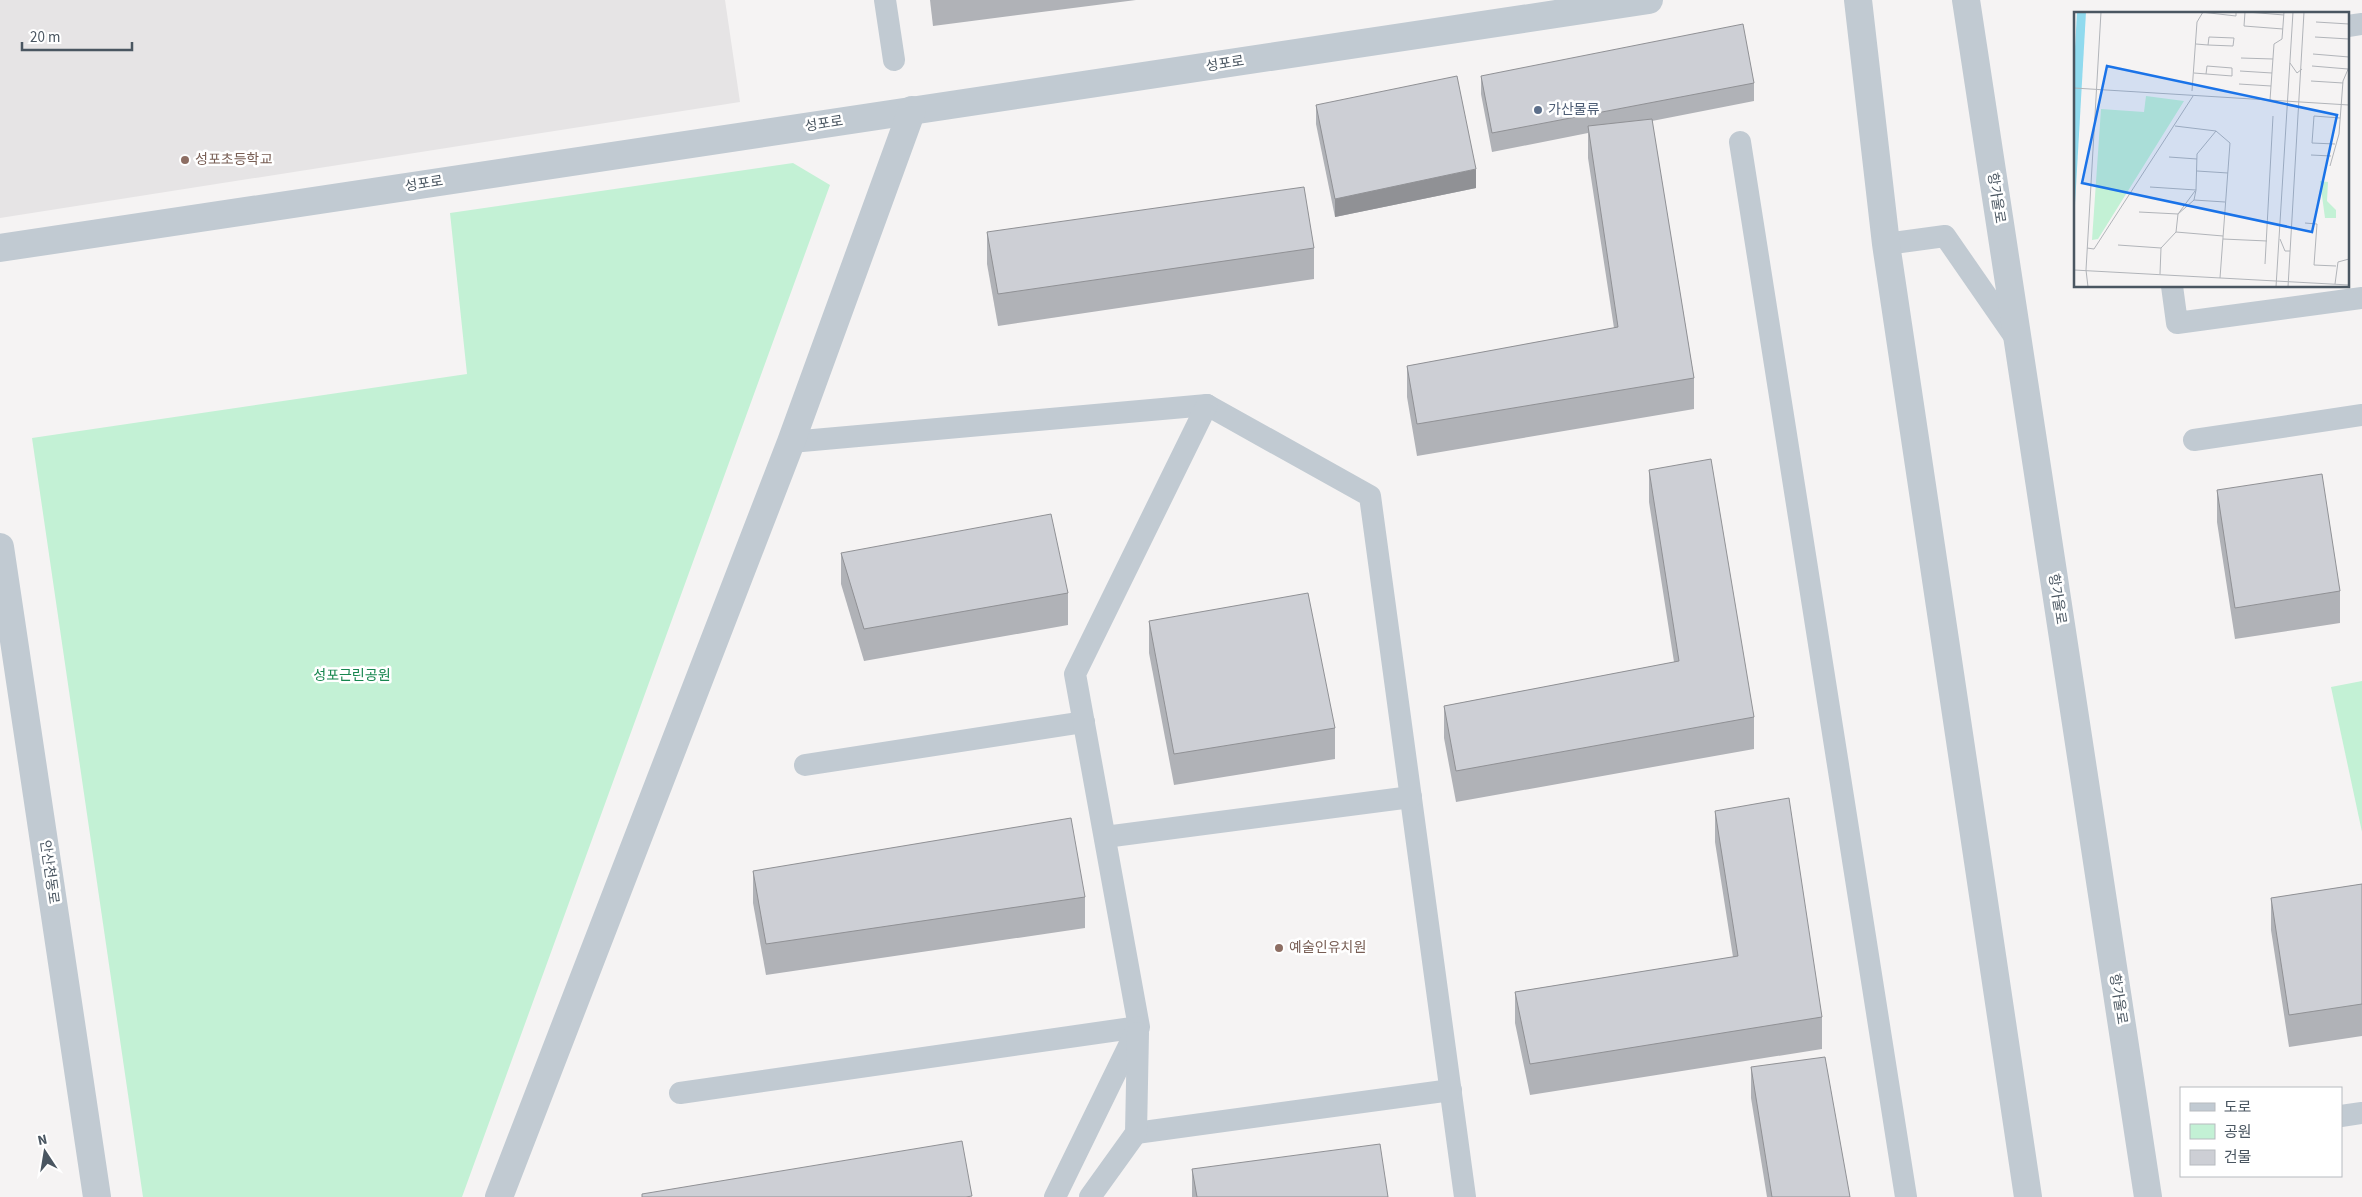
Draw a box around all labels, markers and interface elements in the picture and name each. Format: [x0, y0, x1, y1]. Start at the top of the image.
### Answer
inset map [2074, 12, 2350, 288]
scale bar [22, 20, 132, 52]
text: 20 m [30, 27, 60, 48]
street label: 성포로 [1204, 51, 1246, 77]
place label: 가산물류 [1548, 100, 1600, 120]
marker: 가산물류 [1532, 104, 1544, 116]
street label: 성포로 [803, 111, 845, 137]
place label: 성포초등학교 [195, 150, 272, 170]
marker: 성포초등학교 [179, 154, 191, 166]
street label: 성포로 [403, 171, 445, 197]
street label: 항가울로 [1982, 171, 2010, 225]
street label: 항가울로 [2043, 572, 2071, 626]
park label: 성포근린공원 [313, 666, 391, 686]
street label: 안산천동로 [35, 839, 63, 905]
place label: 예술인유치원 [1289, 938, 1366, 958]
marker: 예술인유치원 [1273, 942, 1285, 954]
street label: 항가울로 [2104, 972, 2132, 1026]
legend [2180, 1087, 2342, 1177]
text: 도로 [2224, 1097, 2252, 1118]
text: 공원 [2224, 1122, 2252, 1143]
north arrow [20, 1127, 70, 1177]
text: N [36, 1130, 49, 1151]
text: 건물 [2224, 1147, 2252, 1168]

